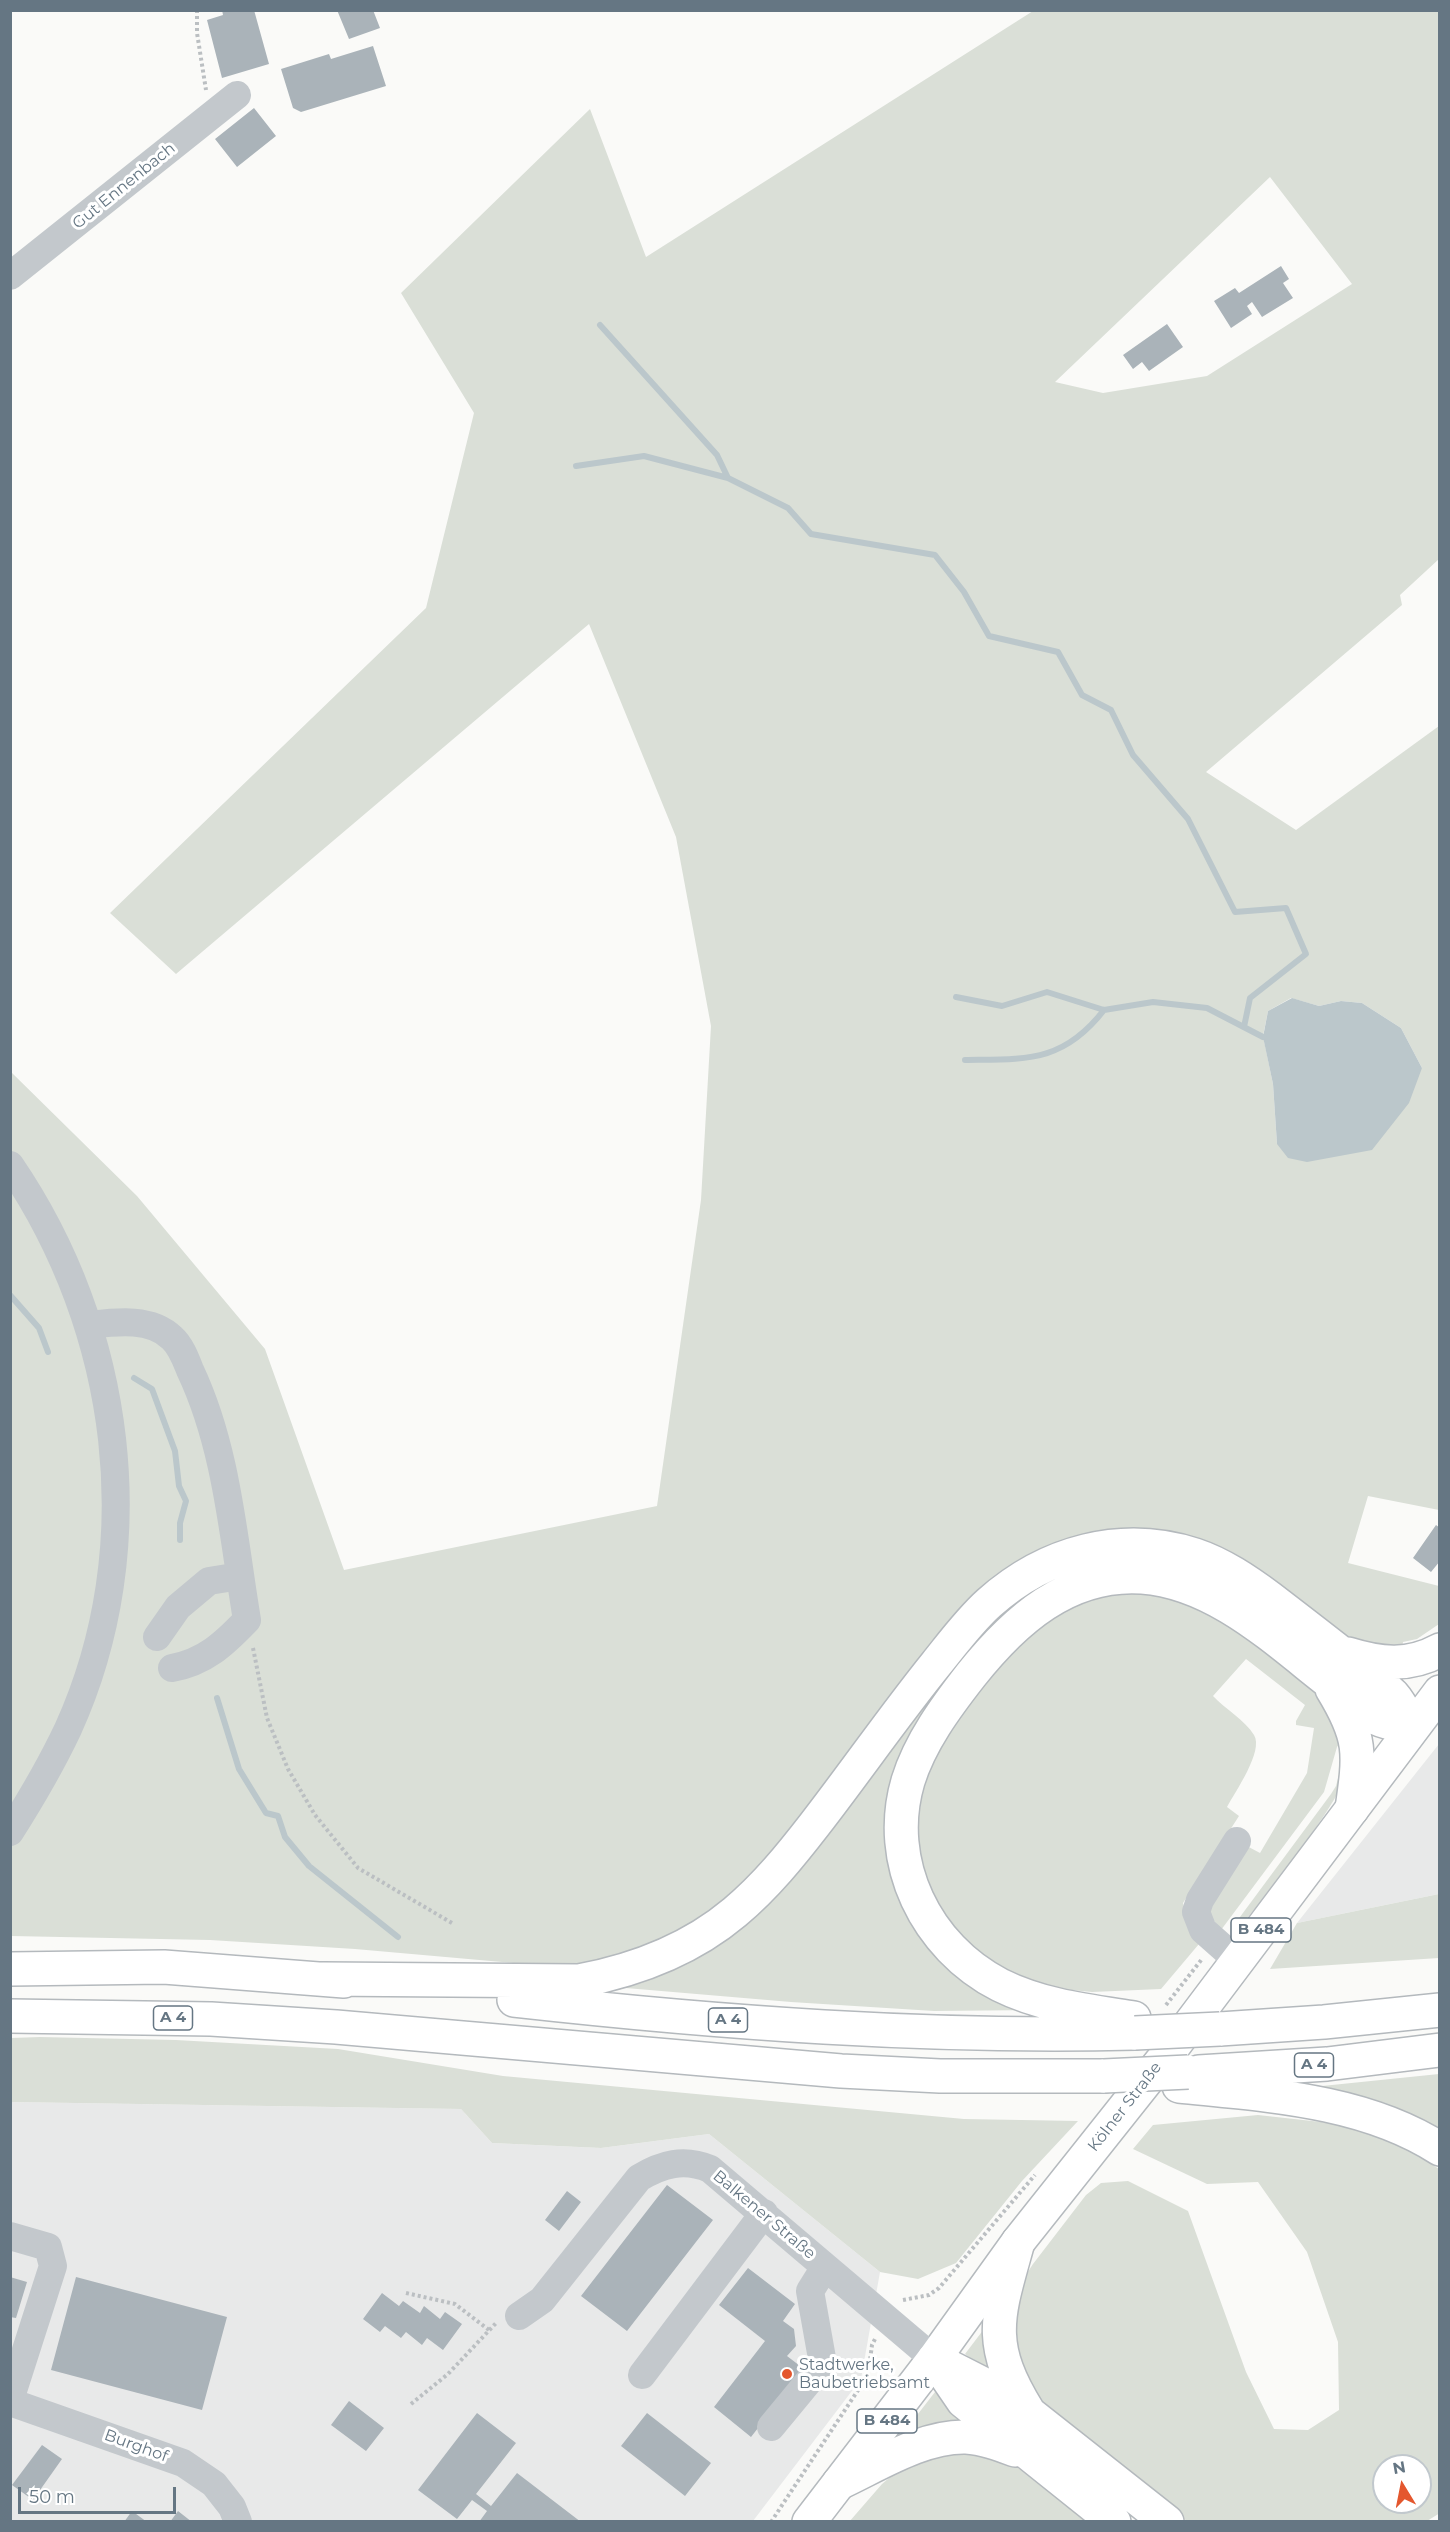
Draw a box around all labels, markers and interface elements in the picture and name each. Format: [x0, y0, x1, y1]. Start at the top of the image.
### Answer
street label: Gut Ennenbach [69, 139, 179, 233]
road number: B 484 [1231, 1918, 1291, 1942]
road number: A 4 [154, 2006, 192, 2030]
road number: A 4 [708, 2008, 748, 2032]
road number: A 4 [1294, 2053, 1334, 2077]
street label: Kölner Straße [1084, 2058, 1166, 2156]
street label: Balkener Straße [709, 2167, 819, 2263]
place label: Stadtwerke, Baubetriebsamt [799, 2355, 930, 2393]
marker: Stadtwerke, Baubetriebsamt [780, 2367, 794, 2381]
road number: B 484 [857, 2409, 917, 2433]
street label: Burghof [102, 2426, 170, 2466]
north arrow [1372, 2454, 1432, 2514]
text: N [1391, 2457, 1407, 2478]
scale bar [21, 2475, 178, 2513]
text: 50 m [29, 2486, 75, 2508]

